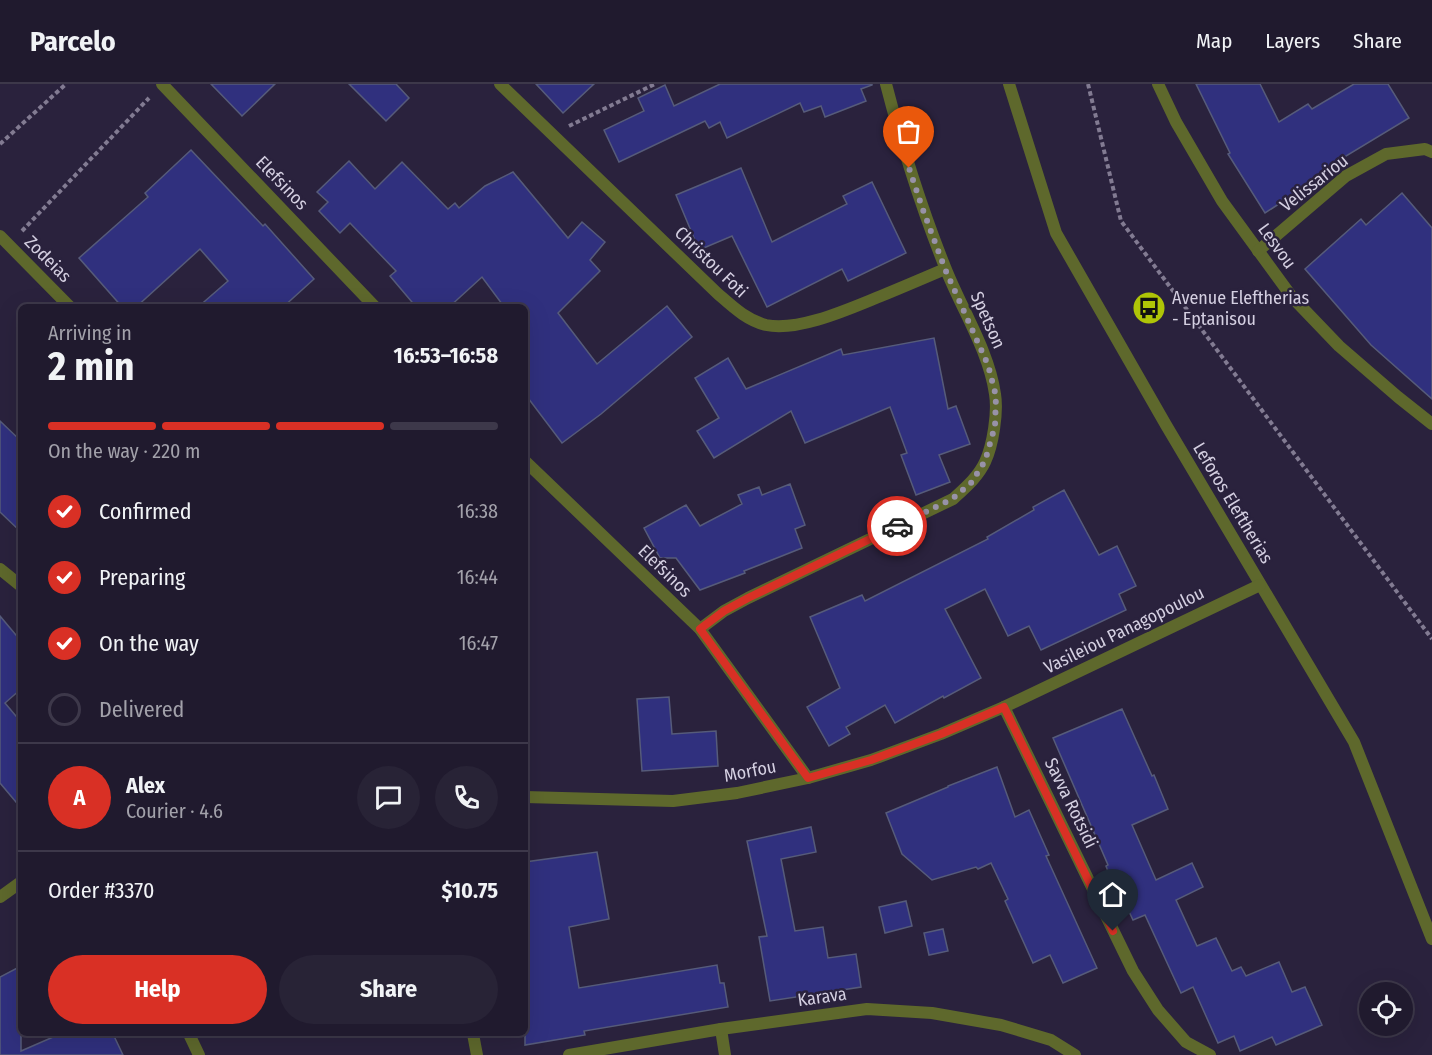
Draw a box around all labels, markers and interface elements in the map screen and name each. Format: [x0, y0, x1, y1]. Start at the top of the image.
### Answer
text: Parcelo [30, 25, 116, 58]
text: Map [1196, 28, 1232, 54]
text: Layers [1265, 28, 1320, 54]
text: Share [1353, 28, 1402, 54]
pin [883, 106, 934, 168]
icon: bag [892, 115, 925, 148]
street label: Velissariou [1276, 150, 1352, 216]
street label: Elefsinos [251, 152, 313, 215]
street label: Lesvou [1253, 219, 1301, 273]
street label: Christou Foti [670, 222, 752, 302]
street label: Zodeias [20, 231, 76, 287]
place label: Avenue Eleftherias - Eptanisou [1172, 287, 1309, 330]
street label: Spetson [966, 288, 1010, 352]
bus stop icon: Avenue Eleftherias - Eptanisou [1131, 290, 1167, 326]
text: Arriving in [48, 321, 132, 345]
text: 16:53–16:58 [394, 342, 498, 369]
text: 2 min [48, 344, 134, 390]
street label: Leforos Eleftherias [1188, 438, 1278, 568]
text: On the way · 220 m [48, 439, 201, 463]
icon: check [48, 495, 81, 528]
courier [867, 496, 927, 556]
text: Confirmed [99, 498, 192, 525]
text: 16:38 [457, 499, 498, 523]
icon: car [881, 510, 914, 543]
street label: Elefsinos [634, 540, 697, 602]
icon: check [48, 561, 81, 594]
text: Preparing [99, 564, 185, 591]
text: 16:44 [457, 565, 498, 589]
street label: Vasileiou Panagopoulou [1040, 582, 1208, 678]
icon: check [48, 627, 81, 660]
text: On the way [99, 630, 199, 657]
text: 16:47 [459, 631, 498, 655]
text: Delivered [99, 696, 184, 723]
street label: Savva Rotsidi [1040, 754, 1102, 852]
street label: Morfou [722, 755, 778, 787]
button: chat [357, 766, 420, 829]
button: phone [435, 766, 498, 829]
text: Alex [126, 772, 165, 799]
text: A [74, 784, 85, 811]
text: Courier · 4.6 [126, 799, 223, 823]
pin [1087, 869, 1138, 931]
text: Order #3370 [48, 877, 154, 904]
text: $10.75 [442, 877, 498, 904]
icon: home [1096, 878, 1129, 911]
button: Help [48, 955, 267, 1024]
button: Share [279, 955, 498, 1024]
map controls [1359, 982, 1413, 1036]
button: locate [1359, 982, 1413, 1036]
street label: Karava [796, 983, 848, 1011]

